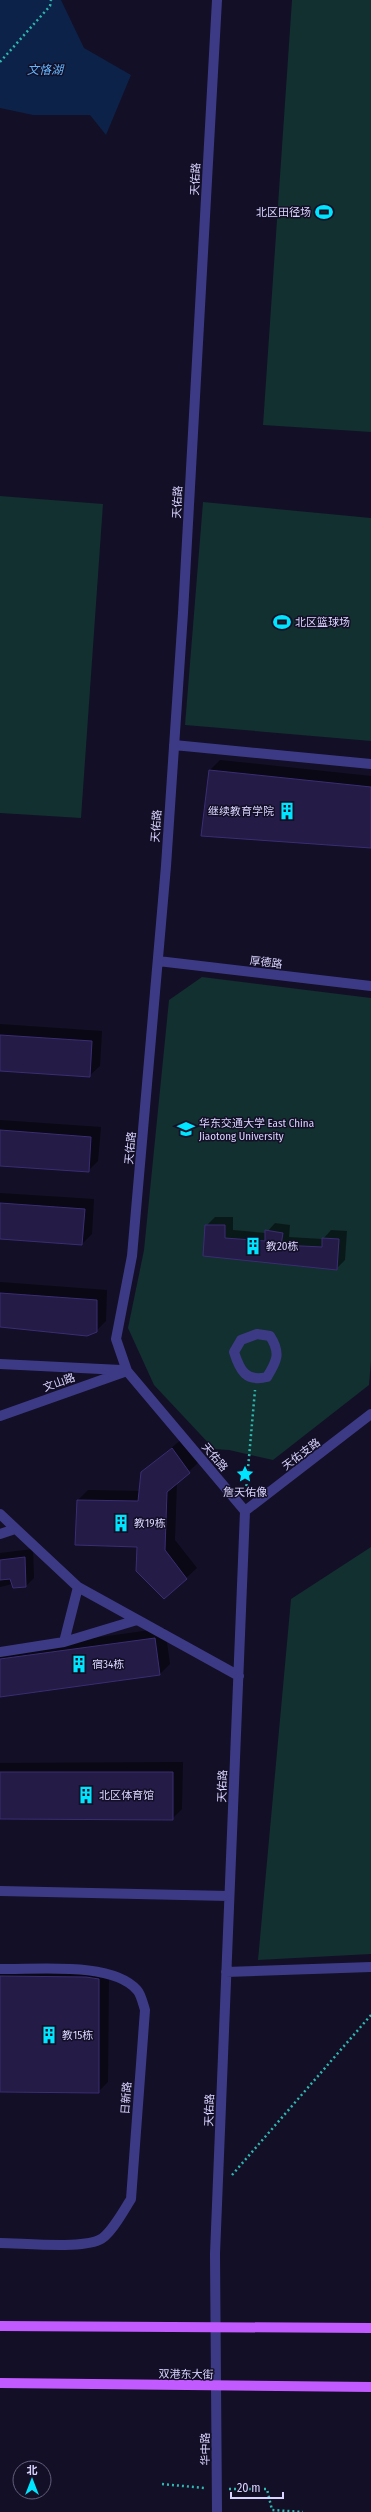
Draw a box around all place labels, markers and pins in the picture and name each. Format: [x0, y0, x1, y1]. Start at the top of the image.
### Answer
sports icon: 北区田径场 [314, 202, 334, 222]
place label: 北区田径场 [256, 206, 311, 219]
sports icon: 北区篮球场 [272, 612, 292, 632]
place label: 北区篮球场 [295, 616, 350, 629]
building icon: 继续教育学院 [277, 801, 297, 821]
place label: 继续教育学院 [208, 805, 274, 818]
place label: 华东交通大学 East China Jiaotong University [199, 1117, 314, 1143]
school or university icon: 华东交通大学 East China Jiaotong University [176, 1119, 196, 1139]
building icon: 教20栋 [243, 1236, 263, 1256]
place label: 教20栋 [266, 1240, 299, 1253]
place icon: 詹天佑像 [235, 1464, 255, 1484]
place label: 詹天佑像 [223, 1486, 267, 1499]
building icon: 教19栋 [111, 1513, 131, 1533]
place label: 教19栋 [134, 1517, 166, 1530]
building icon: 宿34栋 [69, 1654, 89, 1674]
place label: 宿34栋 [92, 1658, 124, 1671]
building icon: 北区体育馆 [76, 1785, 96, 1805]
place label: 北区体育馆 [99, 1789, 154, 1802]
building icon: 教15栋 [39, 2025, 59, 2045]
place label: 教15栋 [62, 2029, 93, 2042]

